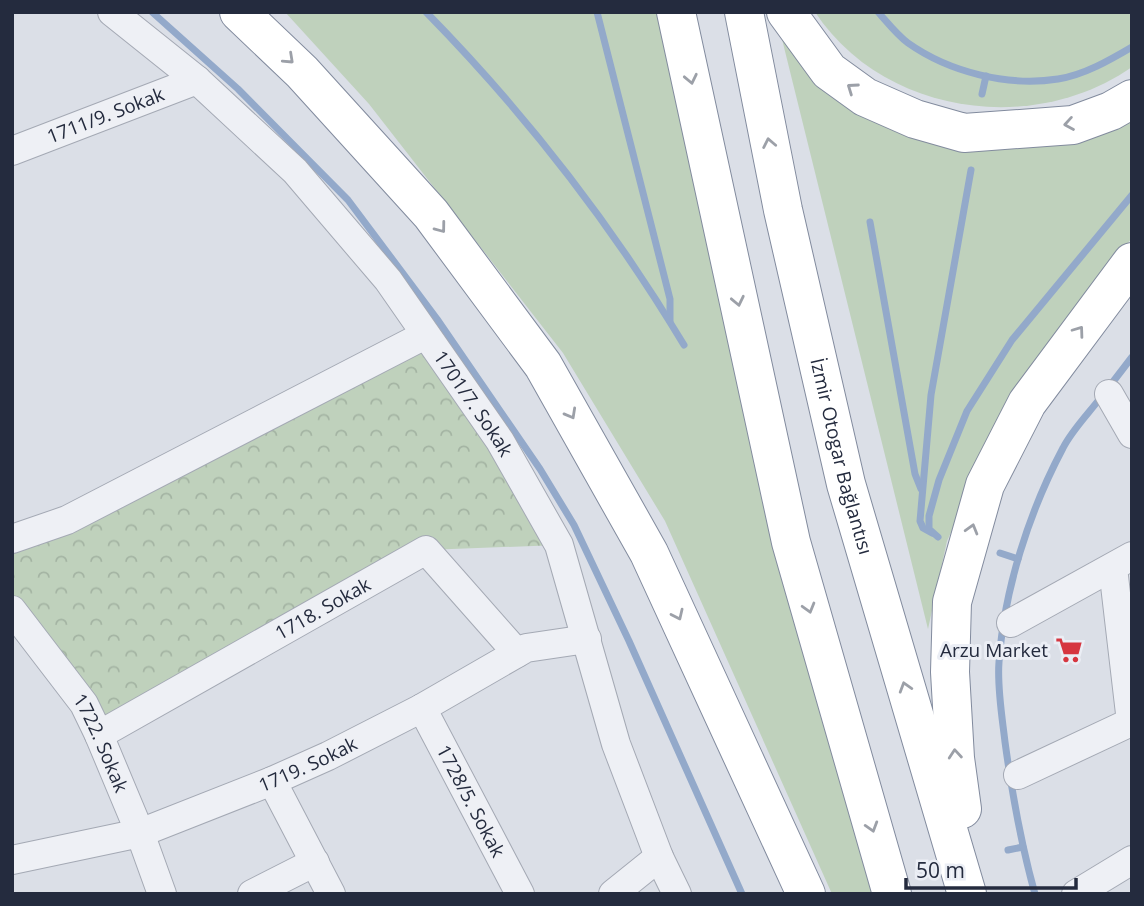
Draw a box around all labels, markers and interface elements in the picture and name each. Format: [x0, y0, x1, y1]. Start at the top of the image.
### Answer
one-way arrow [281, 51, 294, 64]
one-way arrow [682, 73, 697, 85]
street label: 1711/9. Sokak [43, 81, 168, 149]
one-way arrow [847, 84, 860, 96]
one-way arrow [1063, 116, 1075, 131]
one-way arrow [763, 137, 778, 149]
one-way arrow [433, 220, 446, 233]
one-way arrow [730, 295, 744, 307]
one-way arrow [1071, 326, 1083, 338]
street label: 1701/7. Sokak [428, 345, 519, 461]
street label: İzmir Otogar Bağlantısı [804, 356, 879, 558]
one-way arrow [563, 407, 576, 420]
one-way arrow [964, 523, 979, 535]
street label: 1718. Sokak [270, 571, 375, 646]
one-way arrow [801, 602, 816, 614]
one-way arrow [670, 608, 684, 620]
supermarket icon: Arzu Market [1054, 635, 1084, 665]
place label: Arzu Market [940, 637, 1048, 663]
one-way arrow [899, 682, 914, 694]
street label: 1722. Sokak [67, 688, 135, 796]
street label: 1719. Sokak [255, 730, 361, 798]
street label: 1728/5. Sokak [431, 740, 511, 862]
one-way arrow [948, 748, 963, 759]
one-way arrow [864, 821, 879, 833]
scale bar [906, 846, 1076, 890]
text: 50 m [916, 856, 965, 884]

